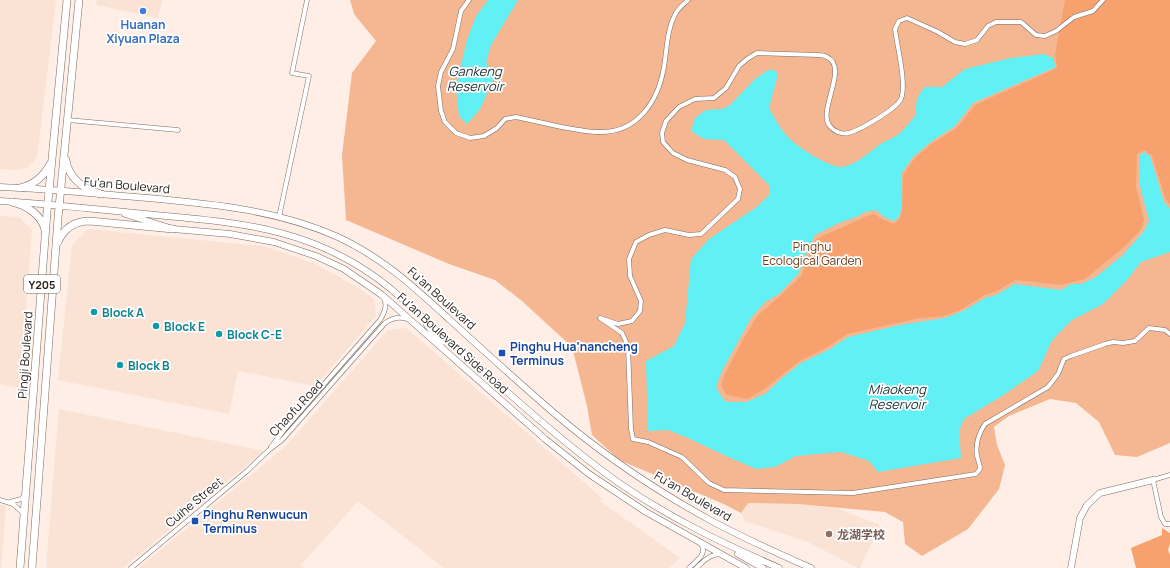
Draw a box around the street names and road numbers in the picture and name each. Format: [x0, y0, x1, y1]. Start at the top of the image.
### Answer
street label: Fu'an Boulevard [83, 173, 171, 197]
street label: Fu'an Boulevard [404, 263, 480, 333]
road number: Y205 [24, 275, 60, 293]
street label: Fu'an Boulevard Side Road [394, 289, 512, 397]
street label: Pingji Boulevard [13, 311, 37, 399]
street label: Chaofu Road [265, 376, 327, 440]
street label: Fu'an Boulevard [651, 467, 735, 525]
street label: Cuihe Street [162, 473, 227, 531]

